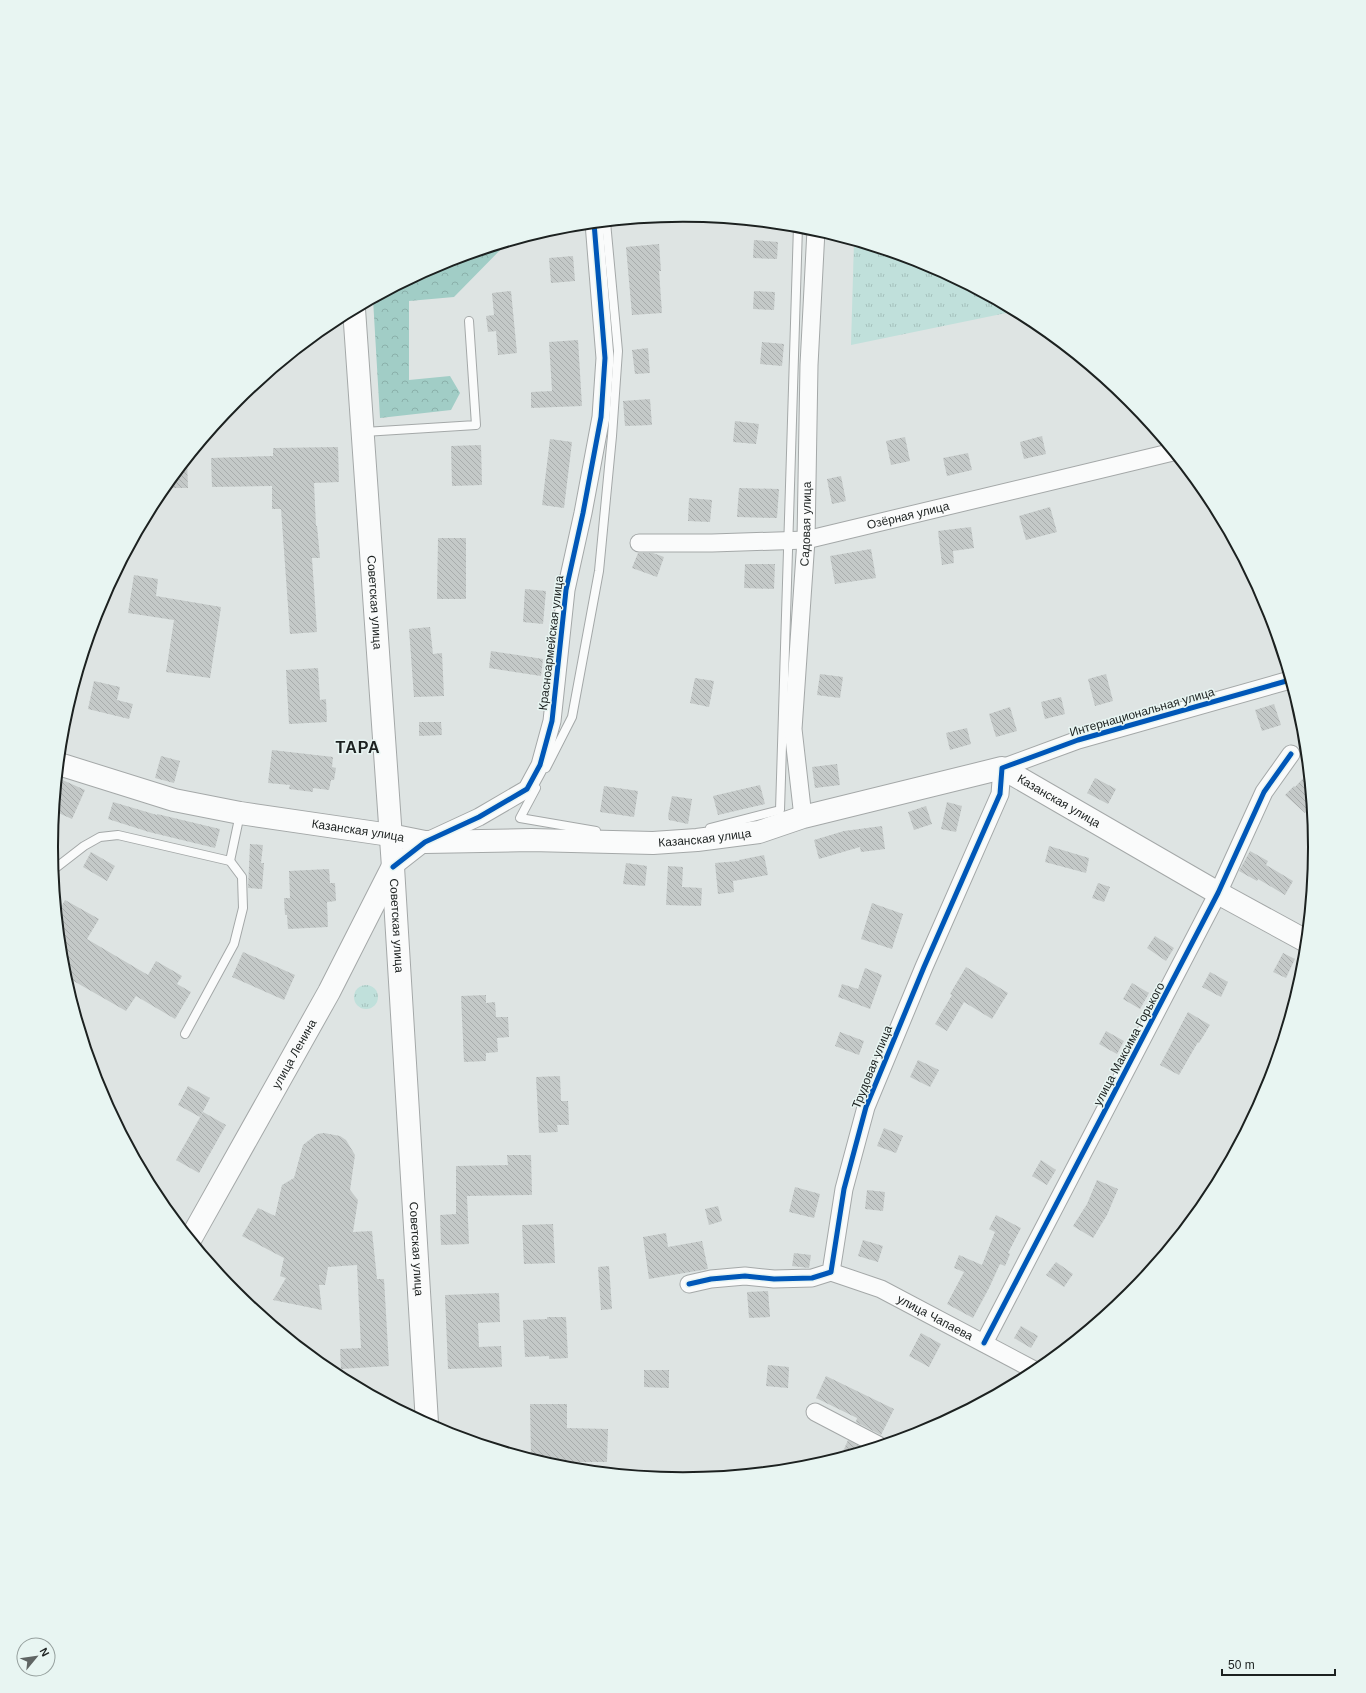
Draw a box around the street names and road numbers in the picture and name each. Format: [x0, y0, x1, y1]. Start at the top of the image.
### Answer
street label: Садовая улица [797, 481, 814, 567]
street label: Озёрная улица [865, 499, 951, 532]
street label: Советская улица [364, 555, 385, 650]
street label: Красноармейская улица [536, 575, 566, 711]
street label: Интернациональная улица [1068, 684, 1216, 739]
street label: Казанская улица [1015, 772, 1103, 831]
street label: Казанская улица [311, 817, 406, 845]
street label: Казанская улица [658, 826, 752, 850]
street label: Советская улица [387, 878, 406, 973]
street label: улица Максима Горького [1091, 980, 1168, 1108]
street label: улица Ленина [269, 1016, 319, 1091]
street label: Трудовая улица [849, 1023, 895, 1111]
street label: Советская улица [406, 1201, 426, 1297]
street label: улица Чапаева [895, 1292, 976, 1344]

